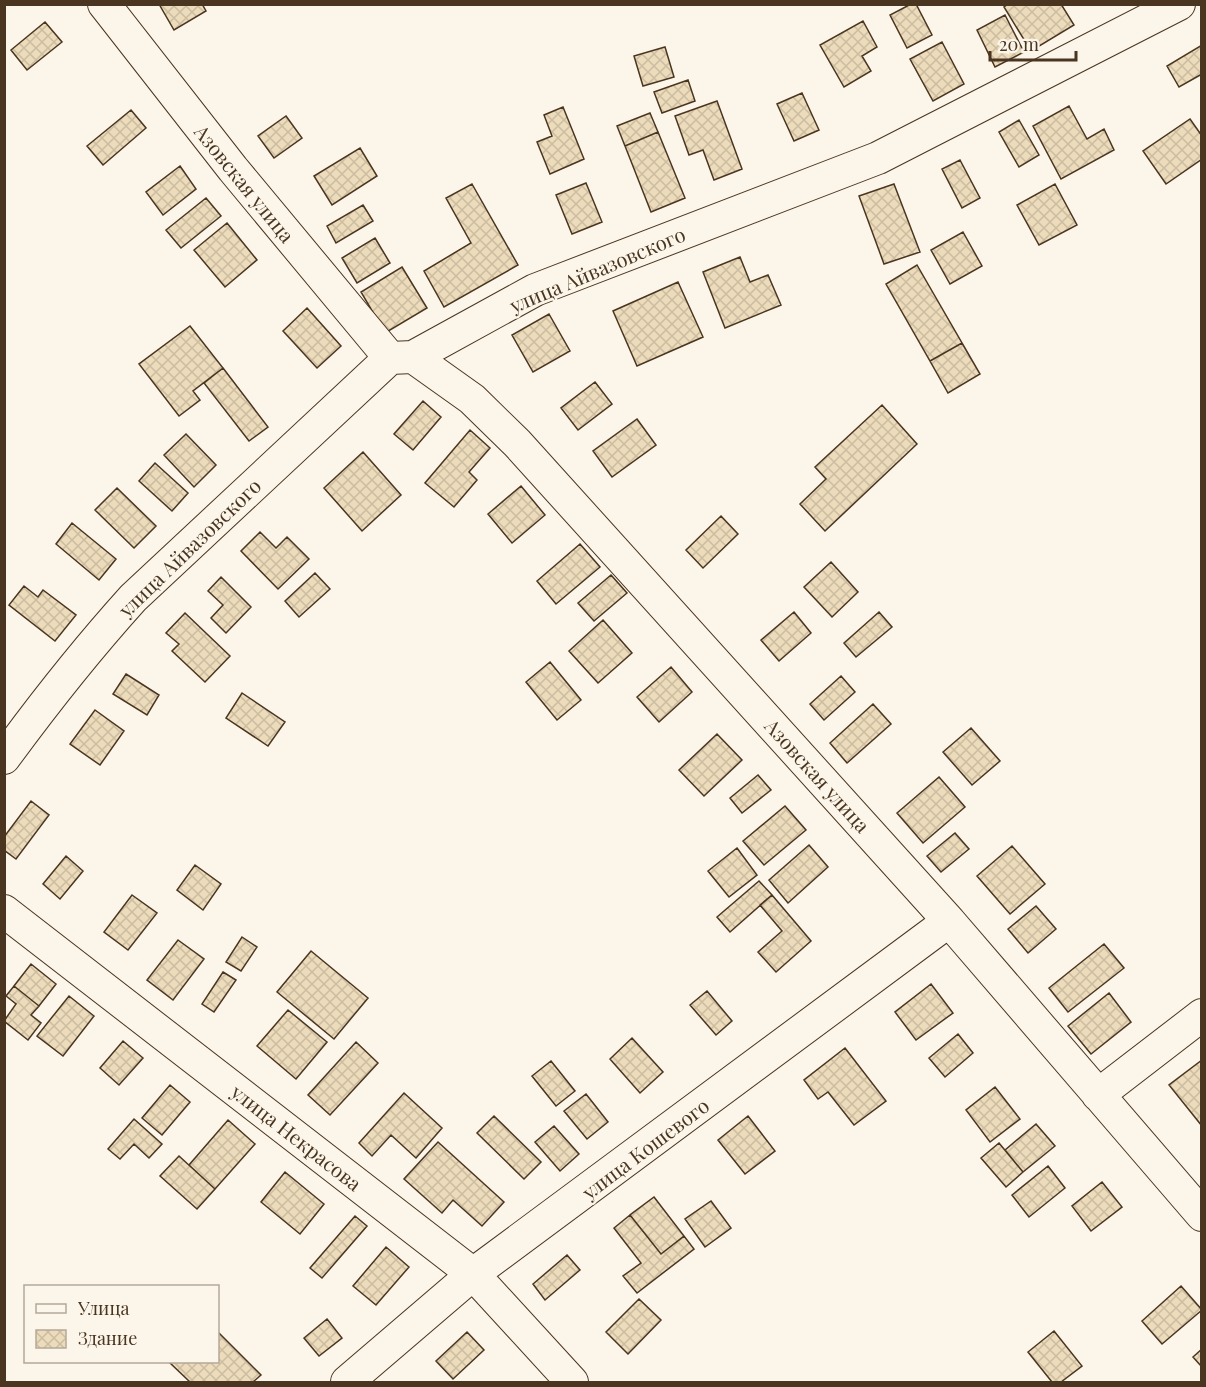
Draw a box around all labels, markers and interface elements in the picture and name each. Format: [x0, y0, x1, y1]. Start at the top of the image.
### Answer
scale bar [990, 24, 1076, 62]
text: 20 m [999, 32, 1039, 56]
street label: Азовская улица [188, 118, 301, 248]
street label: улица Айвазовского [504, 220, 689, 319]
street label: улица Айвазовского [111, 472, 266, 623]
street label: Азовская улица [759, 711, 876, 838]
street label: улица Некрасова [225, 1077, 368, 1196]
street label: улица Кошевого [575, 1091, 714, 1205]
legend [24, 1285, 219, 1363]
text: Улица [77, 1296, 129, 1320]
text: Здание [78, 1326, 137, 1350]

